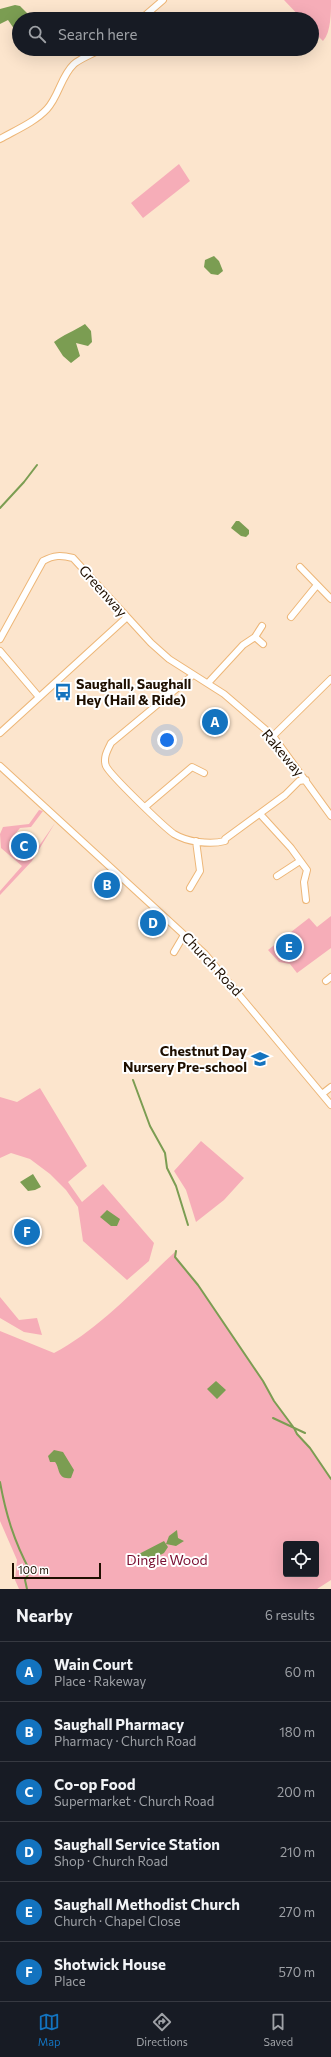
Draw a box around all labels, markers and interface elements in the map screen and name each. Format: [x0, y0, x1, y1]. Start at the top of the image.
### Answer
search box [12, 12, 319, 56]
icon: search [26, 23, 48, 45]
text: Search here [58, 25, 137, 43]
street label: Greenway [76, 561, 131, 620]
place label: Saughall, Saughall Hey (Hail & Ride) [76, 675, 191, 708]
bus stop icon: Saughall, Saughall Hey (Hail & Ride) [53, 682, 73, 702]
pin: A [202, 707, 228, 737]
street label: Rakeway [259, 726, 308, 780]
your location [157, 730, 177, 750]
pin: C [11, 831, 37, 861]
pin: B [94, 870, 120, 900]
pin: D [140, 908, 166, 938]
street label: Church Road [178, 928, 246, 999]
pin: E [276, 932, 302, 962]
place label: Chestnut Day Nursery Pre-school [123, 1042, 247, 1075]
school or university icon: Chestnut Day Nursery Pre-school [250, 1049, 270, 1069]
pin: F [14, 1217, 40, 1247]
map controls [283, 1541, 319, 1577]
button: locate [283, 1541, 319, 1577]
park label: Dingle Wood [126, 1551, 208, 1568]
scale bar [12, 1561, 101, 1580]
text: 100 m [18, 1563, 49, 1576]
text: Nearby [16, 1605, 73, 1626]
text: 6 results [265, 1607, 315, 1623]
text: Wain Court [54, 1655, 133, 1673]
text: A [24, 1664, 34, 1680]
text: 60 m [285, 1664, 315, 1680]
text: Place · Rakeway [54, 1673, 146, 1689]
text: Saughall Pharmacy [54, 1715, 184, 1733]
text: B [25, 1724, 33, 1740]
text: 180 m [279, 1724, 315, 1740]
text: Pharmacy · Church Road [54, 1733, 196, 1749]
text: Co-op Food [54, 1775, 136, 1793]
text: C [25, 1784, 33, 1800]
text: 200 m [277, 1784, 315, 1800]
text: Supermarket · Church Road [54, 1793, 214, 1809]
text: Saughall Service Station [54, 1835, 220, 1853]
text: D [24, 1844, 34, 1860]
text: 210 m [280, 1844, 315, 1860]
text: Shop · Church Road [54, 1853, 168, 1869]
text: Saughall Methodist Church [54, 1895, 240, 1913]
text: E [25, 1904, 33, 1920]
text: 270 m [279, 1904, 315, 1920]
text: Church · Chapel Close [54, 1913, 181, 1929]
text: Shotwick House [54, 1955, 166, 1973]
text: F [25, 1964, 33, 1980]
text: 570 m [278, 1964, 315, 1980]
text: Place [54, 1973, 86, 1989]
tab: Map [38, 2011, 61, 2048]
tab: Directions [136, 2011, 188, 2048]
tab: Saved [263, 2011, 293, 2048]

